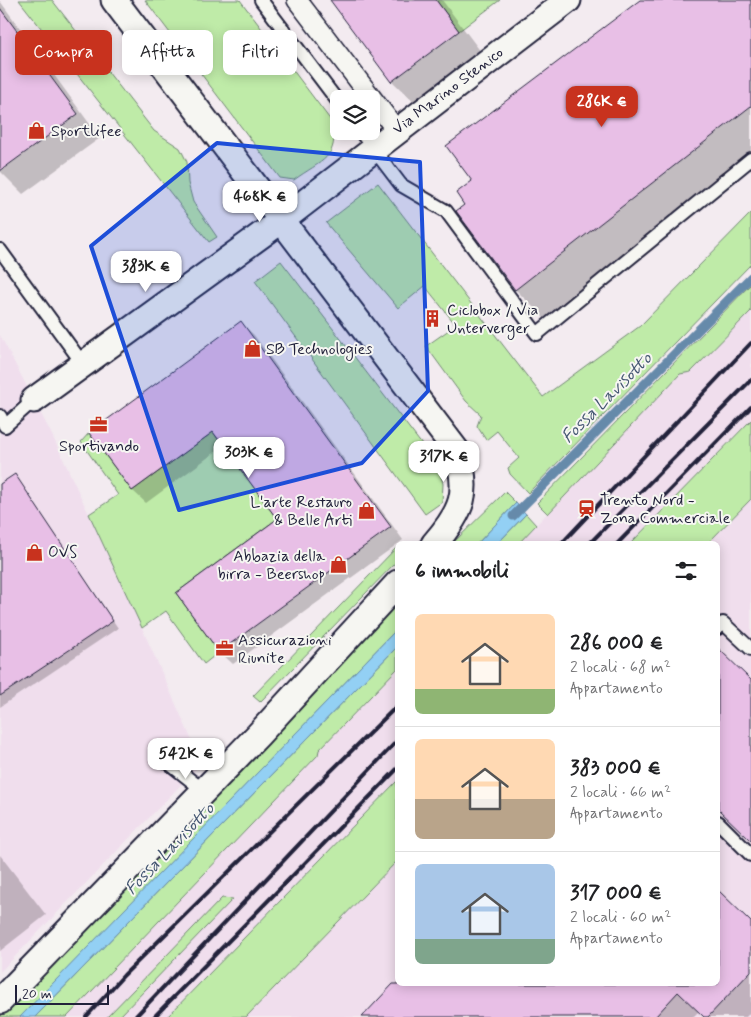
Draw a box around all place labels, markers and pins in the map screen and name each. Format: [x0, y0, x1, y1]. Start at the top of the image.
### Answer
pin: 286K € [561, 86, 643, 128]
shop icon: Sportlifee [27, 121, 47, 141]
place label: Sportlifee [51, 121, 122, 142]
pin: 468K € [219, 180, 301, 223]
pin: 383K € [105, 250, 187, 293]
place label: Ciclobox / Via Unterverger [447, 300, 539, 340]
building icon: Ciclobox / Via Unterverger [423, 309, 443, 329]
shop icon: SB Technologies [242, 339, 262, 359]
place label: SB Technologies [266, 339, 372, 361]
office icon: Sportivando [89, 415, 109, 435]
place label: Sportivando [59, 436, 139, 457]
pin: 303K € [208, 436, 290, 479]
pin: 317K € [403, 440, 485, 483]
place label: Trento Nord - Zona Commerciale [600, 490, 730, 529]
place label: L'arte Restauro & Belle Arti [250, 492, 352, 531]
station icon: Trento Nord - Zona Commerciale [576, 499, 596, 519]
shop icon: L'arte Restauro & Belle Arti [356, 501, 376, 521]
shop icon: OVS [24, 542, 44, 562]
place label: OVS [48, 542, 77, 563]
place label: Abbazia della birra - Beershop [218, 546, 325, 585]
shop icon: Abbazia della birra - Beershop [329, 555, 349, 575]
place label: Assicurazioni Riunite [238, 630, 332, 669]
office icon: Assicurazioni Riunite [214, 639, 234, 659]
pin: 542K € [145, 738, 227, 780]

